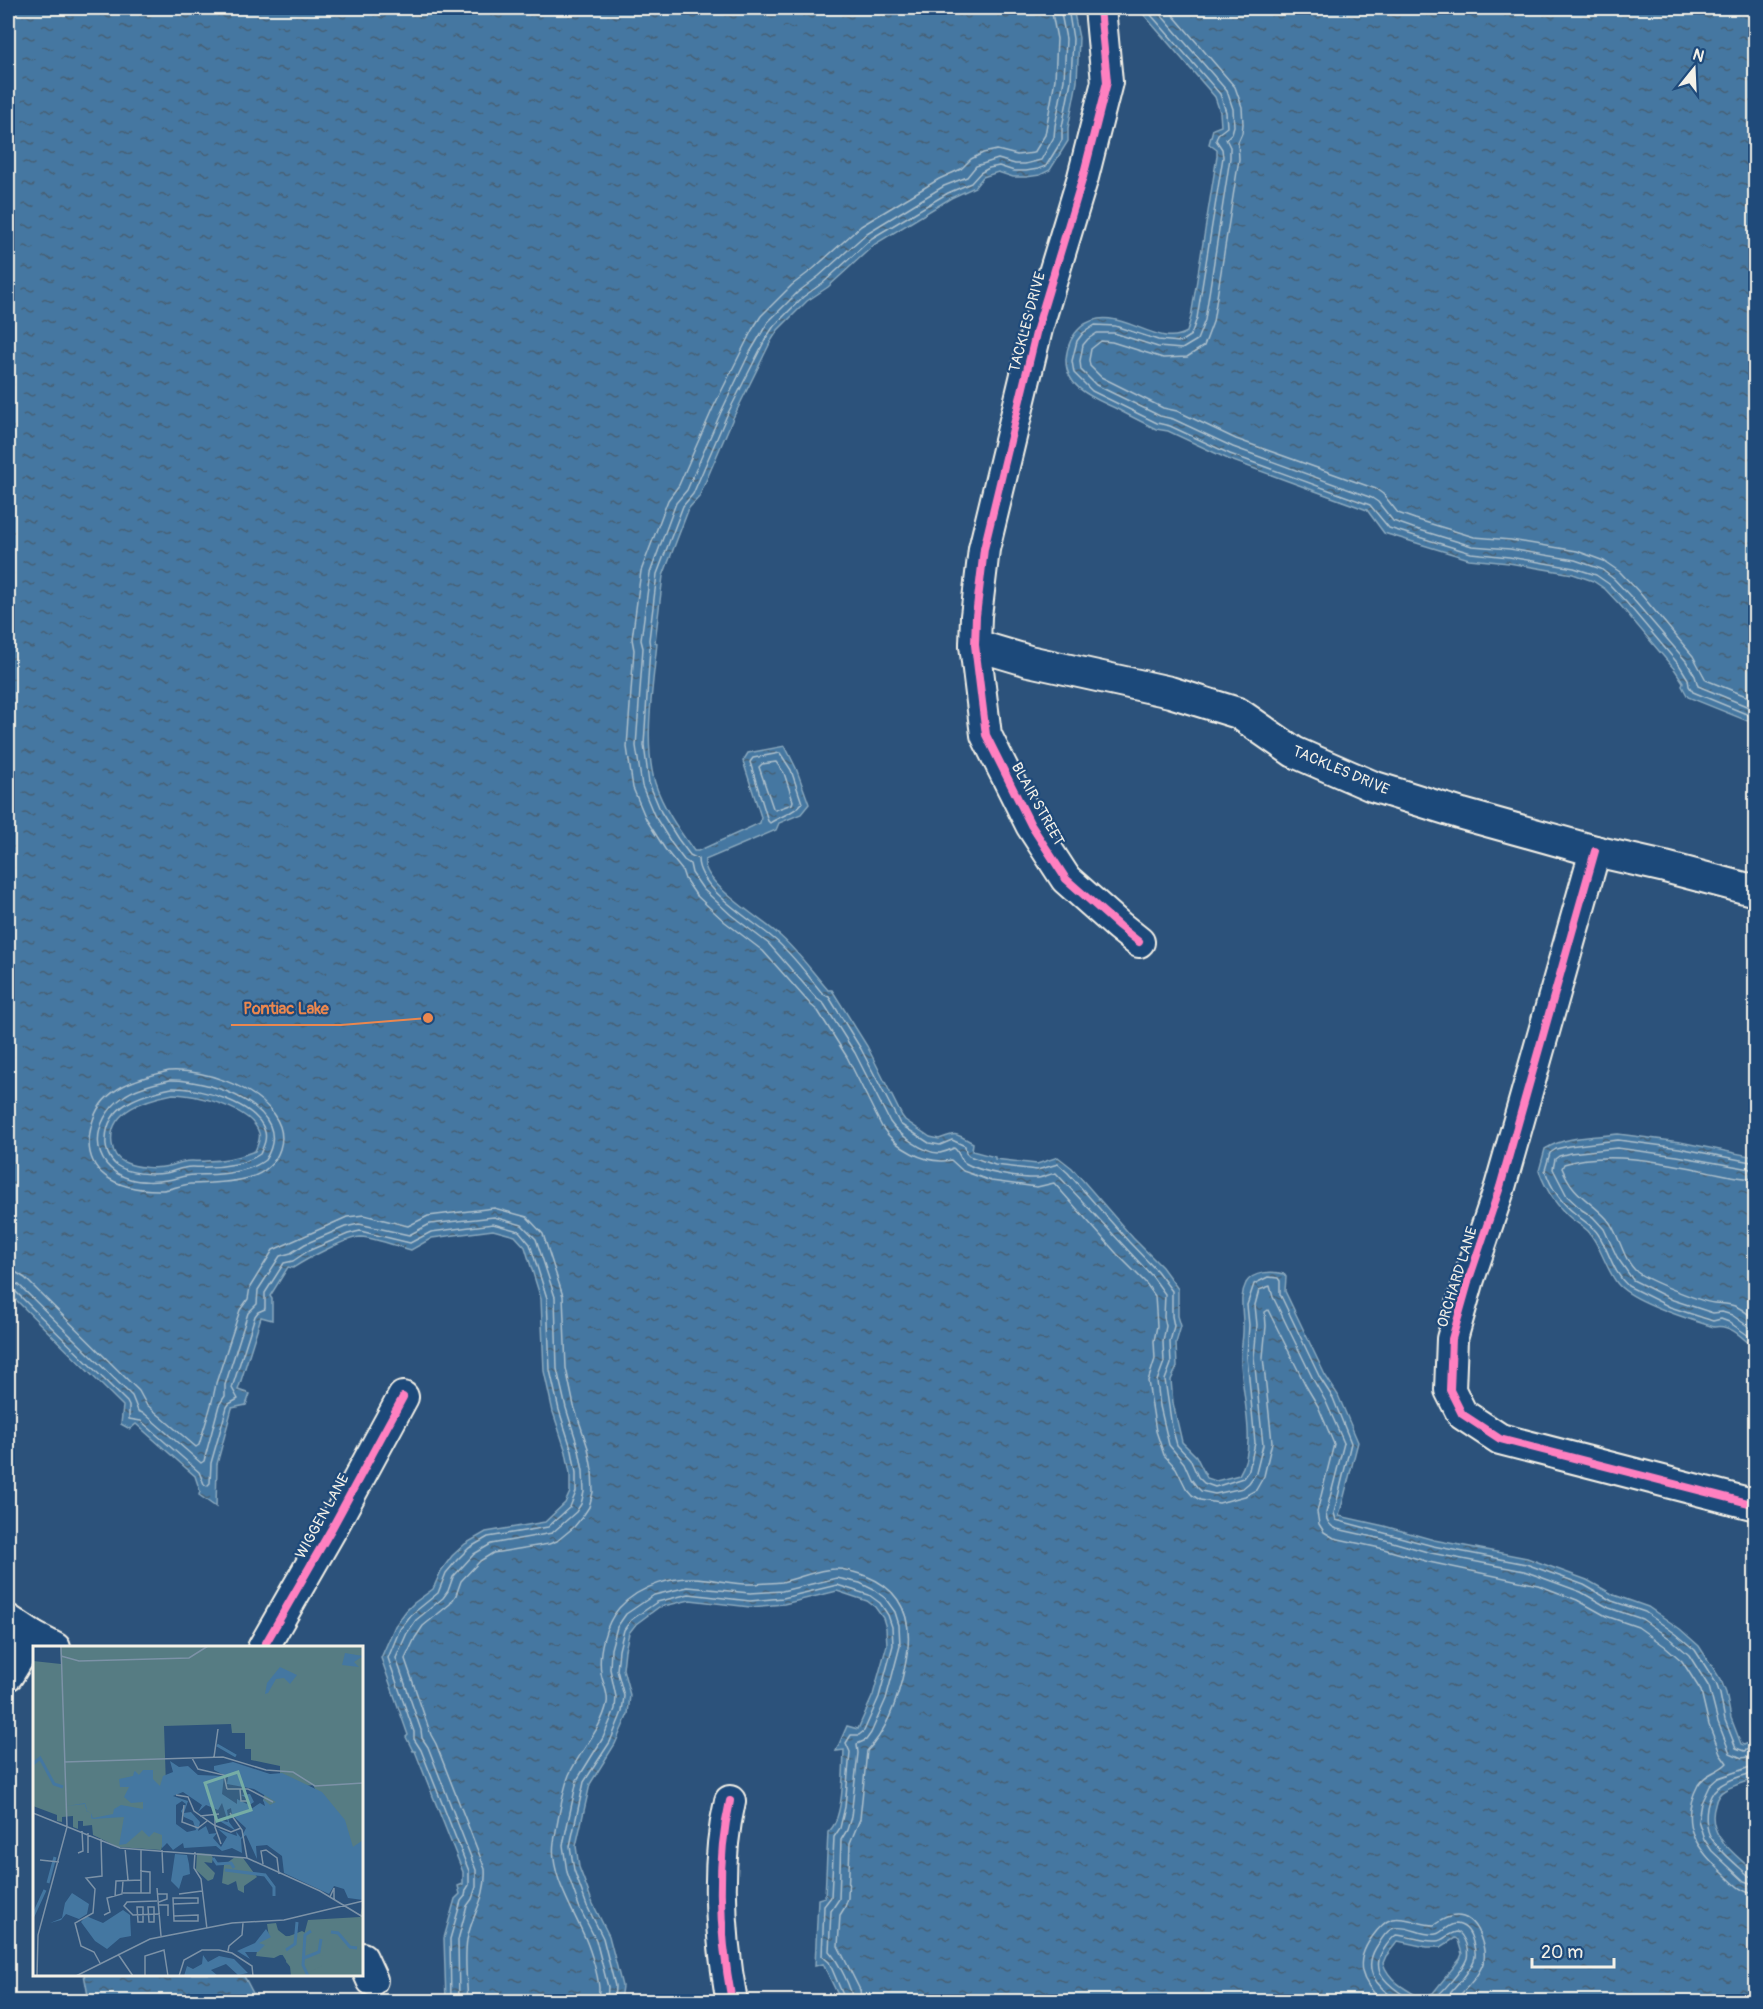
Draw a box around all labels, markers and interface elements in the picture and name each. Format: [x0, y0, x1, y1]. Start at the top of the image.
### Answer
north arrow [1664, 39, 1724, 99]
text: N [1690, 45, 1707, 67]
street label: TACKLES DRIVE [1005, 270, 1050, 374]
street label: TACKLES DRIVE [1290, 742, 1392, 799]
street label: BLAIR STREET [1007, 759, 1068, 849]
callout: Pontiac Lake [231, 991, 341, 1025]
text: Pontiac Lake [243, 999, 330, 1019]
street label: ORCHARD LANE [1433, 1224, 1482, 1330]
street label: WIGGEN LANE [291, 1470, 354, 1562]
inset map [33, 1646, 363, 1976]
scale bar [1532, 1931, 1614, 1969]
text: 20 m [1541, 1941, 1583, 1964]

